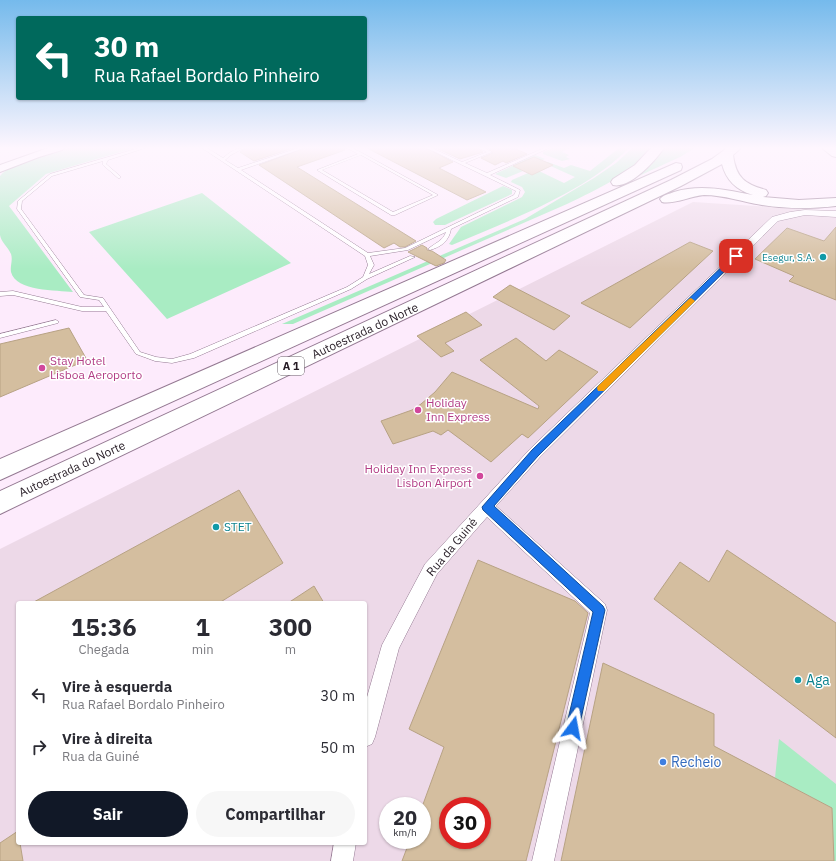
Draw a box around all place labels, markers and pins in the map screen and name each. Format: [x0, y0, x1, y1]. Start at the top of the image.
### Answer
pin [719, 239, 753, 273]
place label: Esegur, S.A. [762, 251, 815, 264]
marker: Esegur, S.A. [818, 252, 828, 262]
place label: Stay Hotel Lisboa Aeroporto [50, 353, 142, 382]
marker: Stay Hotel Lisboa Aeroporto [37, 363, 47, 373]
place label: Holiday Inn Express [426, 395, 490, 424]
marker: Holiday Inn Express [413, 405, 423, 415]
place label: Holiday Inn Express Lisbon Airport [365, 461, 472, 490]
marker: Holiday Inn Express Lisbon Airport [475, 471, 485, 481]
place label: STET [224, 519, 252, 534]
marker: STET [211, 522, 221, 532]
place label: Aga [806, 671, 830, 689]
marker: Aga [793, 675, 803, 685]
place label: Recheio [671, 753, 722, 771]
marker: Recheio [658, 757, 668, 767]

